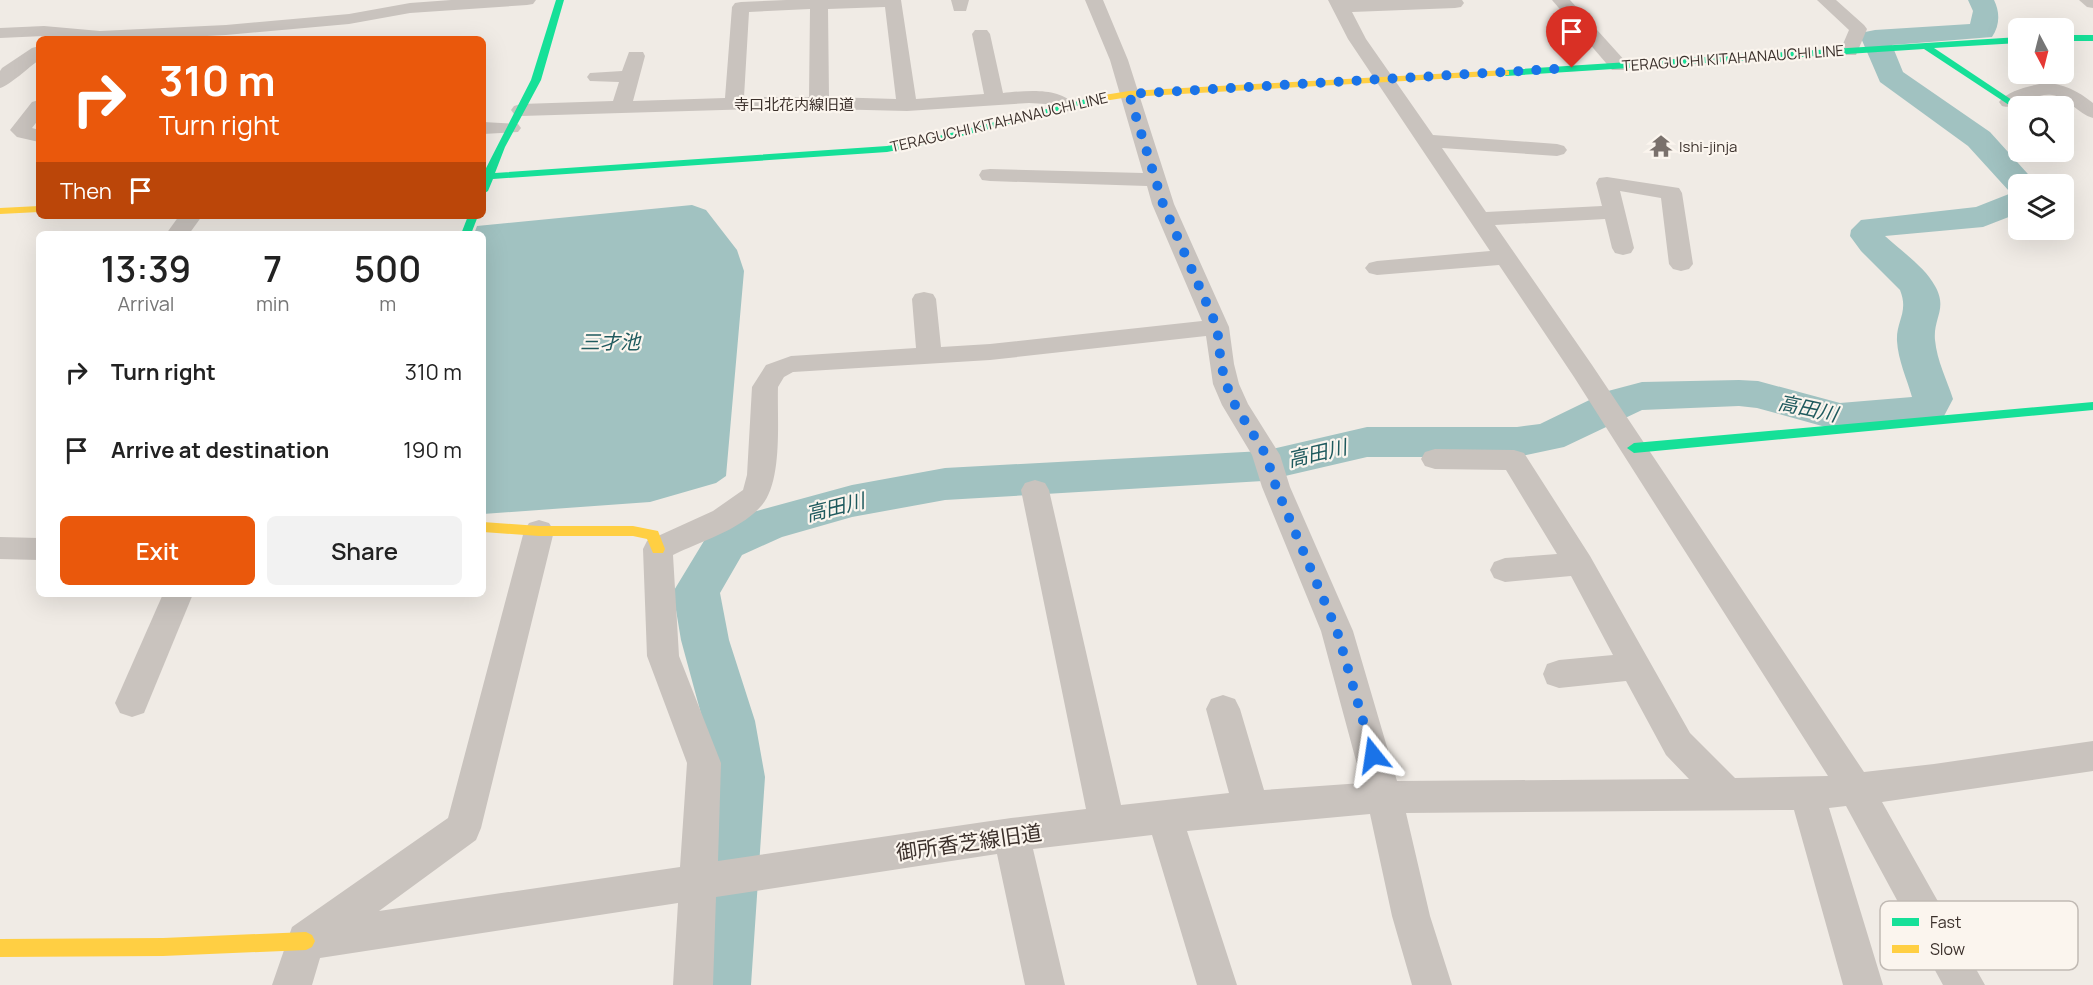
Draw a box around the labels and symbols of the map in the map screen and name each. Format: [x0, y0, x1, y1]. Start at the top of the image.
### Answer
pin [1546, 6, 1597, 68]
north arrow [2008, 18, 2074, 84]
street label: TERAGUCHI KITAHANAUCHI LINE [1621, 40, 1845, 76]
street label: TERAGUCHI KITAHANAUCHI LINE [888, 87, 1110, 157]
street label: 寺口北花内線旧道 [734, 94, 854, 115]
temple icon: Ishi-jinja [1648, 133, 1674, 159]
place label: Ishi-jinja [1679, 136, 1737, 157]
water label: 三才池 [580, 328, 642, 355]
water label: 高田川 [1776, 389, 1842, 428]
water label: 高田川 [1285, 433, 1351, 473]
water label: 高田川 [803, 486, 869, 527]
position arrow [1341, 723, 1405, 787]
street label: 御所香芝線旧道 [894, 818, 1044, 866]
legend [1880, 901, 2078, 970]
text: Fast [1930, 911, 1961, 933]
text: Slow [1930, 938, 1965, 960]

